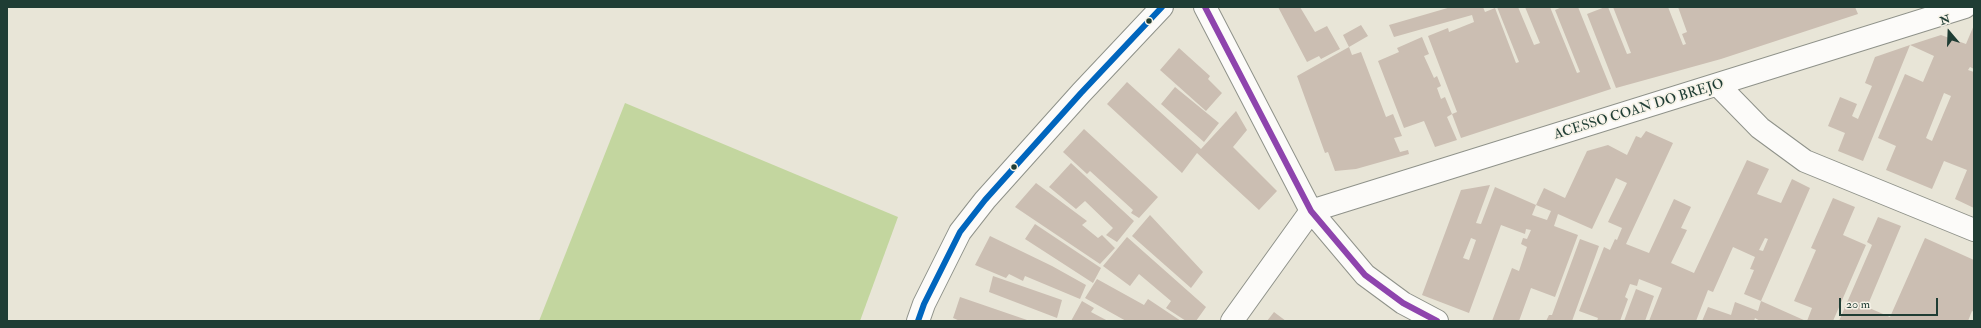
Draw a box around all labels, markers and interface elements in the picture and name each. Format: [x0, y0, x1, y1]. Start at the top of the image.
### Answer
north arrow [1929, 12, 1969, 52]
text: N [1938, 12, 1952, 28]
unlabelled marker [1144, 16, 1154, 26]
street label: ACESSO COAN DO BREJO [1552, 76, 1726, 144]
unlabelled marker [1009, 162, 1019, 172]
scale bar [1841, 290, 1940, 316]
text: 20 m [1846, 297, 1870, 312]

